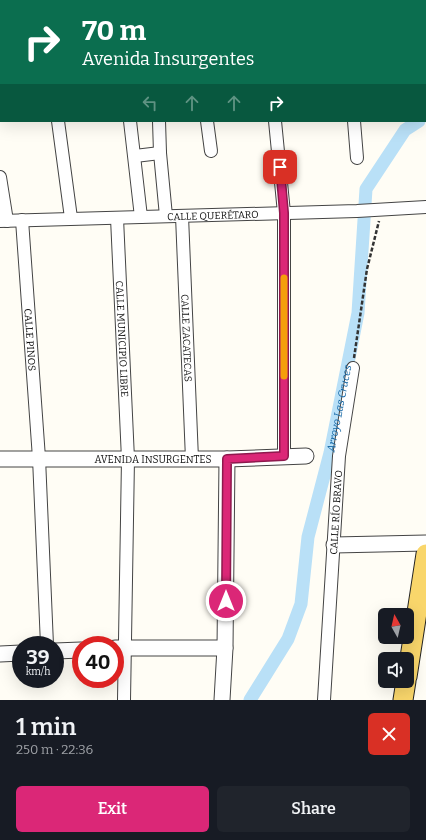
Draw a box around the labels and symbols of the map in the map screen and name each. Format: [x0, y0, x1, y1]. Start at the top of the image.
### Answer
pin [263, 150, 297, 184]
street label: CALLE QUERÉTARO [167, 207, 259, 223]
street label: CALLE MUNICIPIO LIBRE [113, 280, 130, 397]
street label: CALLE ZACATECAS [178, 294, 194, 382]
street label: CALLE PINOS [21, 308, 38, 371]
water label: Arroyo Las Cruces [324, 364, 354, 454]
street label: AVENIDA INSURGENTES [95, 454, 211, 466]
street label: CALLE RÍO BRAVO [328, 470, 345, 555]
position arrow [205, 580, 247, 622]
north arrow [378, 608, 414, 644]
speed limit sign: 40 [72, 636, 124, 688]

